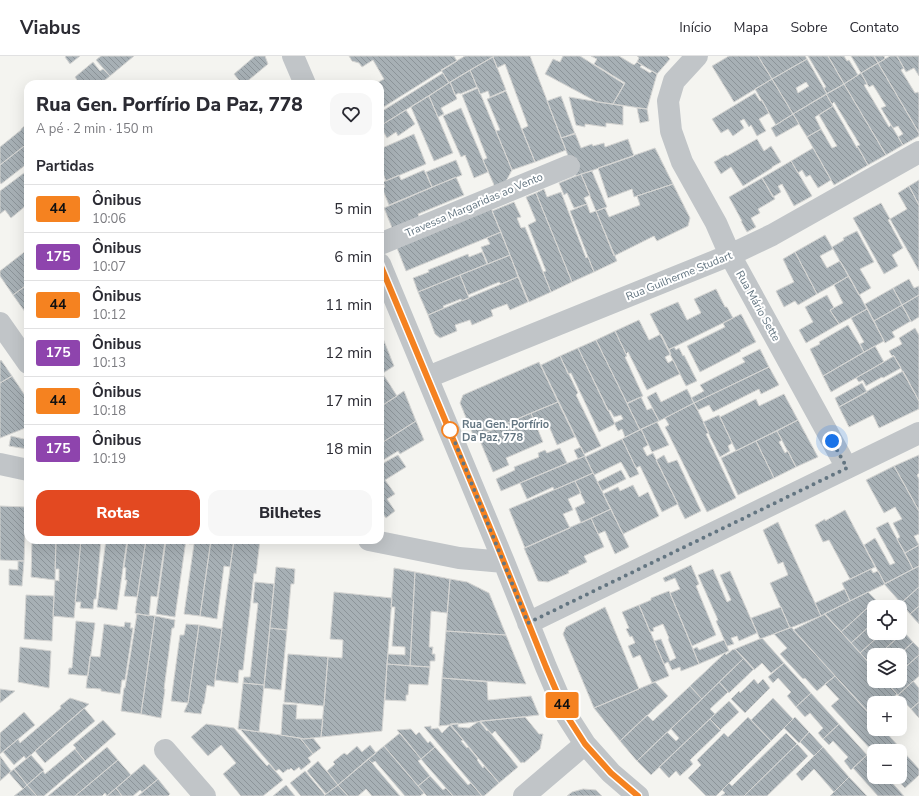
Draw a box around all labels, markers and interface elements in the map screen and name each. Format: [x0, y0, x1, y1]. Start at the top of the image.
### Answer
text: Viabus [20, 15, 80, 41]
text: Início [679, 18, 711, 37]
text: Mapa [733, 18, 768, 37]
text: Sobre [790, 18, 827, 37]
text: Contato [849, 18, 899, 37]
text: Rua Gen. Porfírio Da Paz, 778 [36, 92, 303, 118]
button: heart [330, 93, 372, 135]
text: A pé · 2 min · 150 m [36, 120, 153, 138]
text: Partidas [36, 156, 94, 176]
street label: Travessa Margaridas ao Vento [403, 169, 545, 241]
text: Ônibus [92, 190, 141, 210]
text: 44 [50, 199, 66, 218]
text: 5 min [334, 199, 372, 219]
text: 10:06 [92, 210, 126, 228]
text: Ônibus [92, 238, 141, 258]
text: 175 [45, 247, 71, 266]
text: 6 min [334, 247, 372, 267]
street label: Rua Guilherme Studart [624, 248, 735, 304]
text: 10:07 [92, 258, 126, 276]
street label: Rua Mário Sette [732, 268, 784, 344]
text: Ônibus [92, 286, 141, 306]
text: 44 [50, 295, 66, 314]
text: 11 min [325, 295, 372, 315]
text: 10:12 [92, 306, 126, 324]
text: Ônibus [92, 334, 141, 354]
text: 175 [45, 343, 71, 362]
text: 12 min [325, 343, 372, 363]
text: 10:13 [92, 354, 126, 372]
text: Ônibus [92, 382, 141, 402]
text: 44 [50, 391, 66, 410]
text: 17 min [325, 391, 372, 411]
text: 10:18 [92, 402, 126, 420]
place label: Rua Gen. Porfírio Da Paz, 778 [462, 417, 549, 445]
marker: Rua Gen. Porfírio Da Paz, 778 [441, 421, 459, 439]
text: Ônibus [92, 430, 141, 450]
your location [822, 431, 842, 451]
text: 175 [45, 439, 71, 458]
text: 18 min [325, 439, 372, 459]
text: 10:19 [92, 450, 126, 468]
button: Rotas [36, 490, 200, 536]
button: Bilhetes [208, 490, 372, 536]
map controls [867, 600, 907, 784]
button: locate [867, 600, 907, 640]
button: layers [867, 648, 907, 688]
line badge: 44 [544, 692, 580, 718]
text: 44 [554, 695, 570, 714]
button: + [867, 696, 907, 736]
button: − [867, 744, 907, 784]

